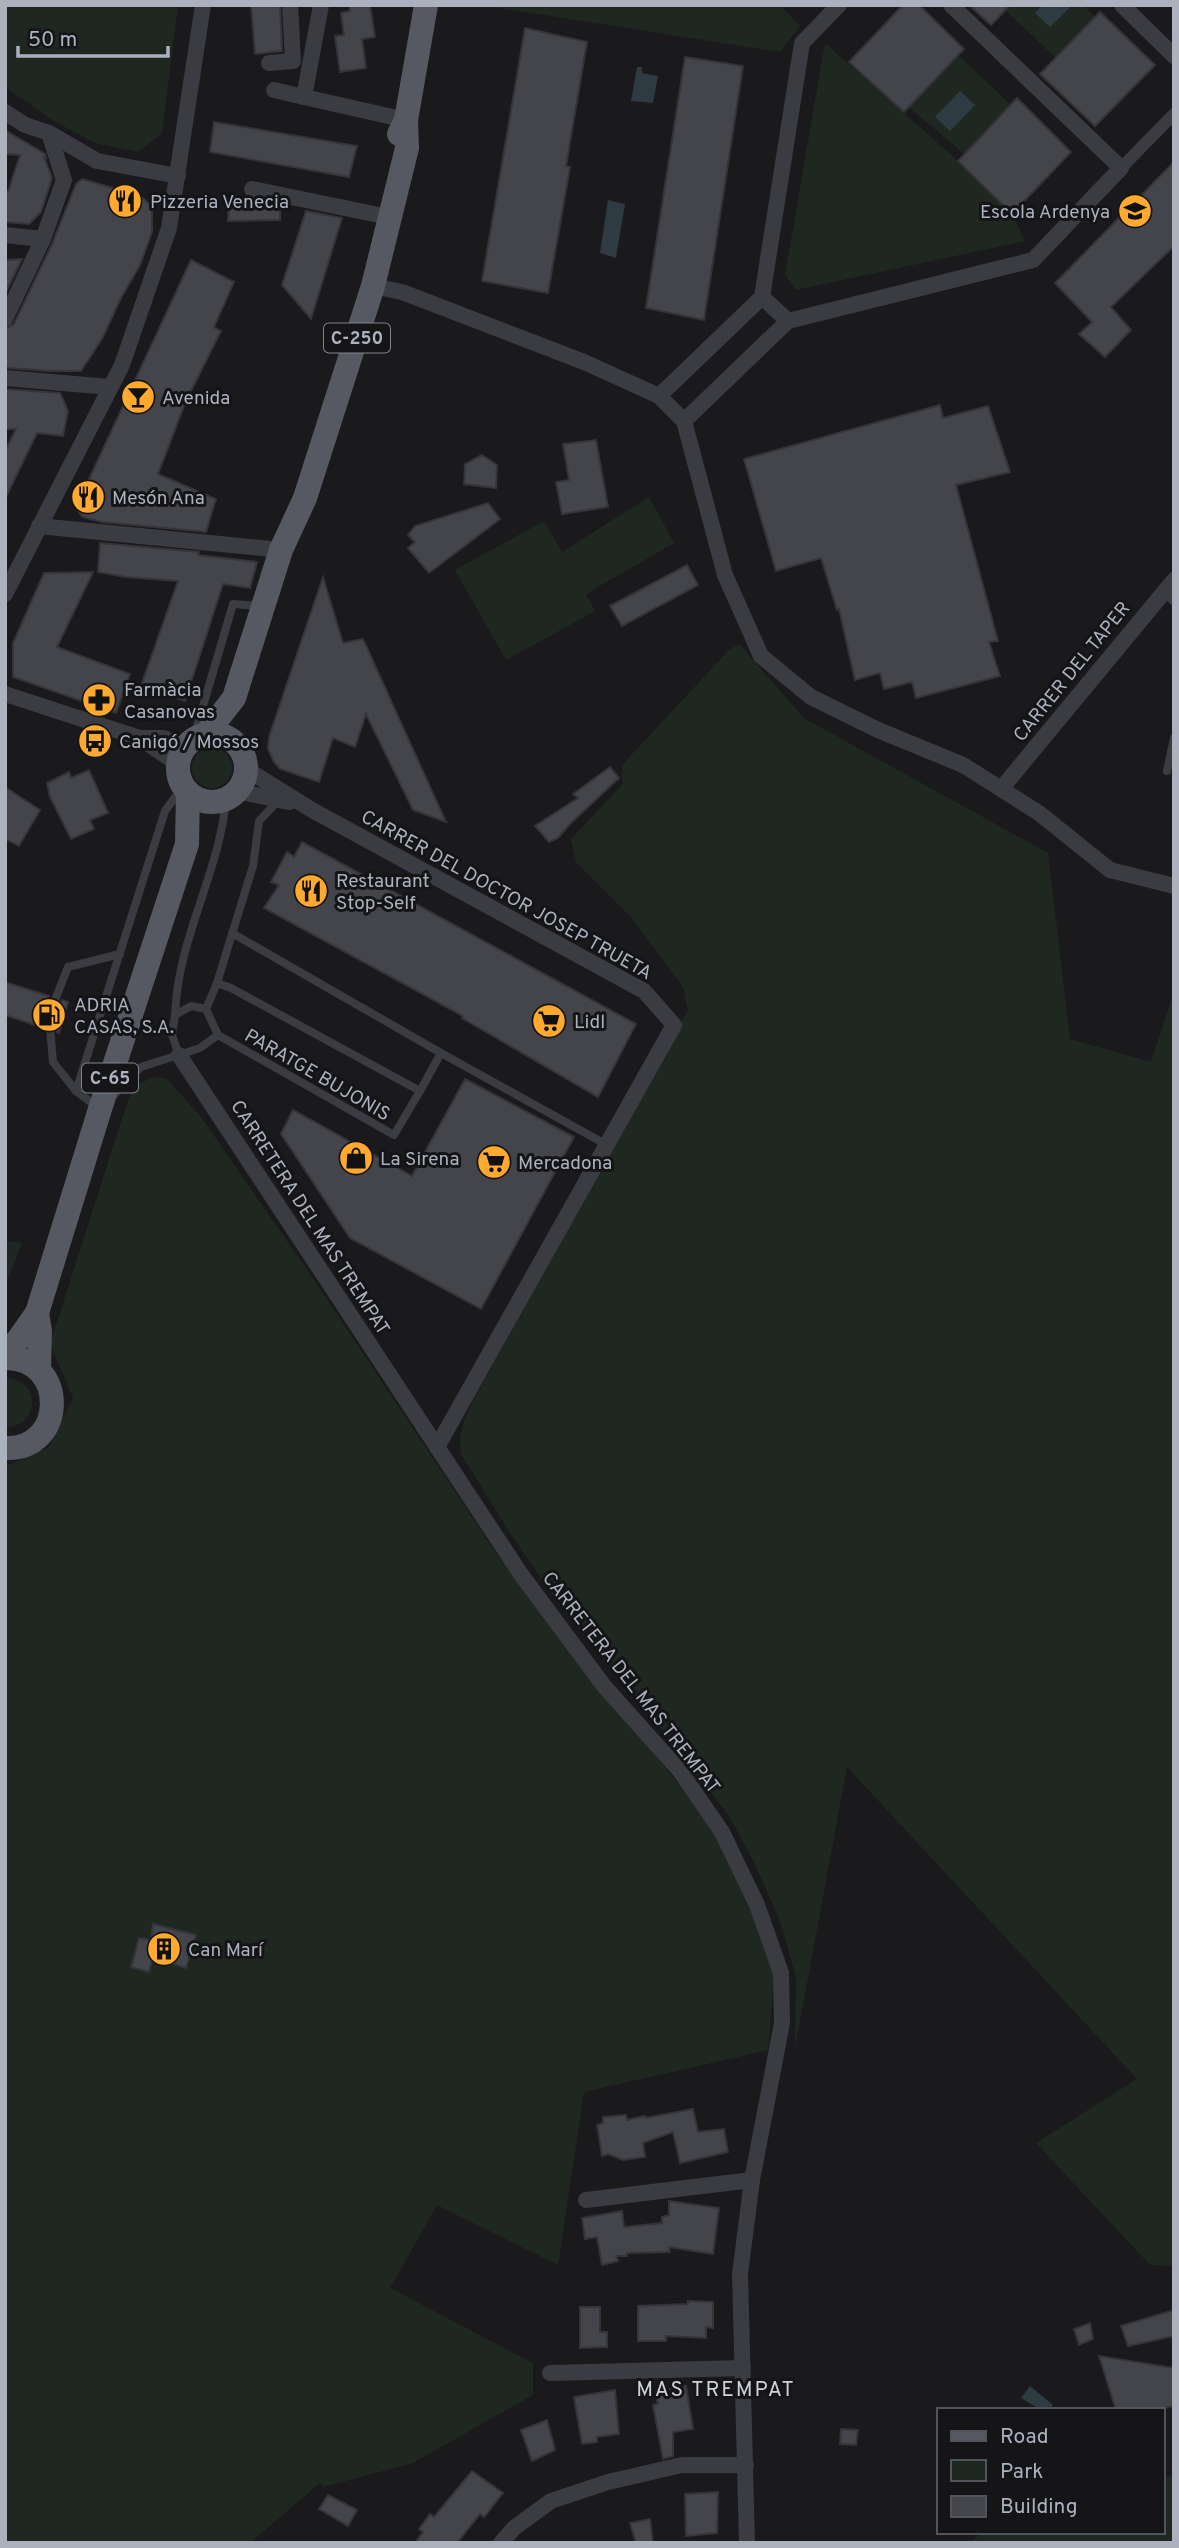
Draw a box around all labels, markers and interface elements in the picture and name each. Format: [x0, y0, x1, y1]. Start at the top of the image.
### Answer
scale bar [18, 14, 168, 58]
text: 50 m [28, 27, 77, 54]
restaurant icon: Pizzeria Venecia [106, 182, 144, 220]
place label: Pizzeria Venecia [150, 191, 289, 215]
school or university icon: Escola Ardenya [1116, 192, 1154, 230]
place label: Escola Ardenya [980, 201, 1110, 225]
road number: C-250 [324, 324, 390, 352]
bar icon: Avenida [119, 378, 157, 416]
place label: Avenida [162, 387, 230, 411]
restaurant icon: Mesón Ana [69, 478, 107, 516]
place label: Mesón Ana [112, 487, 205, 511]
street label: CARRER DEL TAPER [1009, 597, 1136, 747]
place label: Farmàcia Casanovas [124, 679, 215, 725]
pharmacy icon: Farmàcia Casanovas [80, 681, 118, 719]
bus stop icon: Canigó / Mossos [76, 722, 114, 760]
place label: Canigó / Mossos [119, 731, 259, 755]
street label: CARRER DEL DOCTOR JOSEP TRUETA [356, 805, 656, 986]
place label: Restaurant Stop-Self [336, 870, 430, 916]
restaurant icon: Restaurant Stop-Self [292, 872, 330, 910]
place label: ADRIA CASAS, S.A. [74, 994, 174, 1040]
fuel station icon: ADRIA CASAS, S.A. [30, 996, 68, 1034]
supermarket icon: Lidl [530, 1002, 568, 1040]
place label: Lidl [574, 1011, 605, 1035]
street label: PARATGE BUJONIS [240, 1024, 394, 1127]
road number: C-65 [82, 1064, 138, 1092]
street label: CARRETERA DEL MAS TREMPAT [224, 1096, 394, 1340]
shop icon: La Sirena [337, 1139, 375, 1177]
supermarket icon: Mercadona [475, 1143, 513, 1181]
place label: La Sirena [380, 1148, 459, 1172]
place label: Mercadona [518, 1152, 612, 1176]
street label: CARRETERA DEL MAS TREMPAT [536, 1567, 725, 1799]
building icon: Can Marí [145, 1930, 183, 1968]
place label: Can Marí [188, 1939, 265, 1963]
district label: MAS TREMPAT [636, 2377, 796, 2404]
legend [937, 2408, 1165, 2534]
text: Road [1000, 2424, 1049, 2451]
text: Park [1000, 2459, 1043, 2486]
text: Building [1000, 2494, 1078, 2521]

